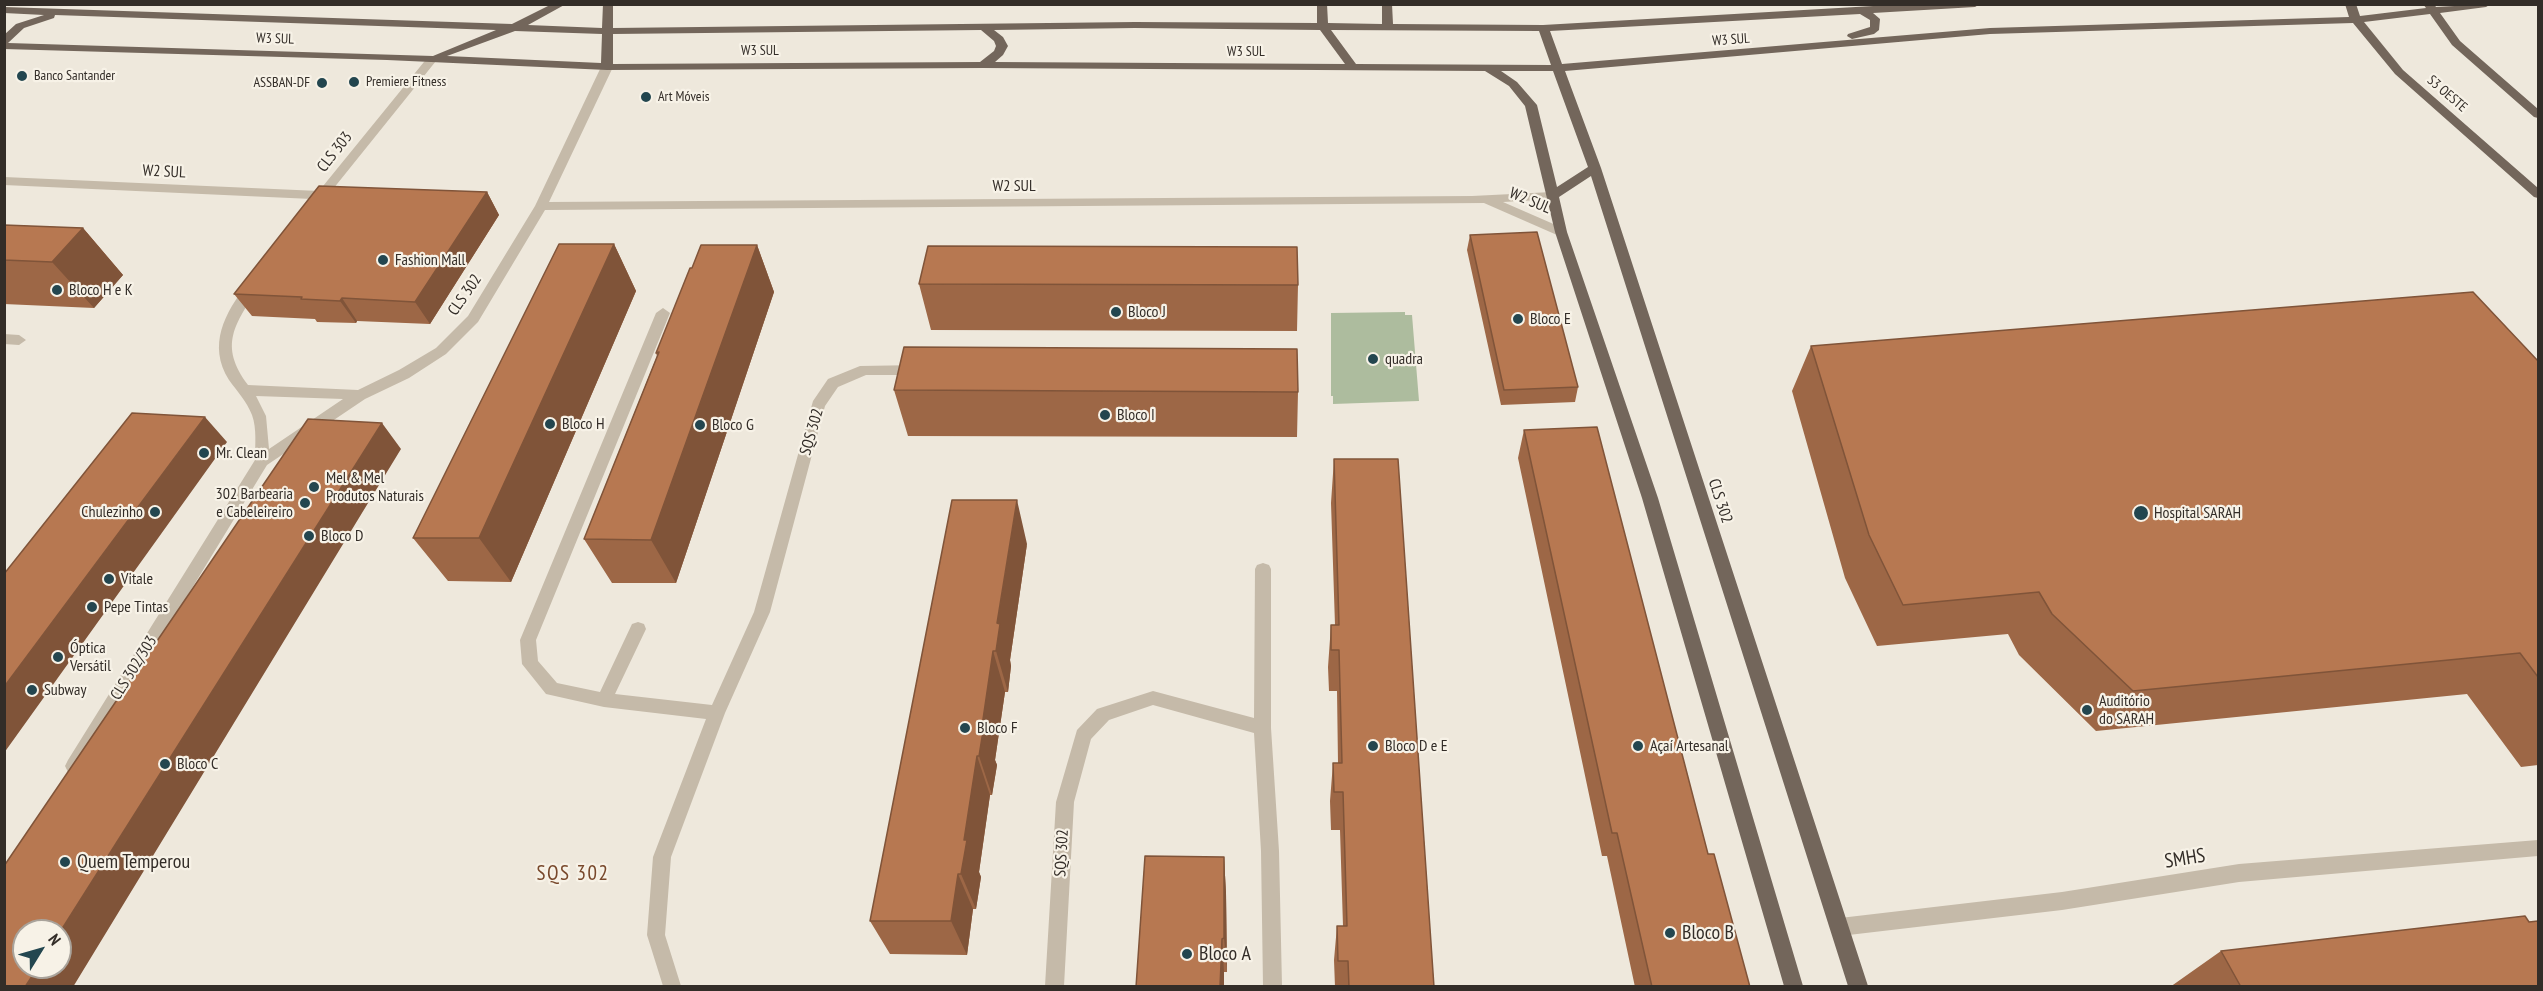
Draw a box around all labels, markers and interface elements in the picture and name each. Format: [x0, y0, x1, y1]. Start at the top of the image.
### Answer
street label: W3 SUL [256, 30, 294, 48]
street label: W3 SUL [1712, 30, 1750, 50]
street label: W3 SUL [741, 43, 779, 59]
street label: W3 SUL [1227, 44, 1265, 60]
place label: Banco Santander [34, 68, 115, 84]
marker: Banco Santander [15, 69, 29, 83]
street label: S3 OESTE [2424, 72, 2470, 116]
place label: Premiere Fitness [366, 74, 446, 90]
place label: ASSBAN-DF [253, 75, 310, 91]
marker: Premiere Fitness [347, 75, 361, 89]
marker: ASSBAN-DF [315, 76, 329, 90]
place label: Art Móveis [658, 89, 709, 105]
marker: Art Móveis [639, 90, 653, 104]
street label: CLS 303 [313, 128, 357, 176]
street label: W2 SUL [142, 161, 186, 183]
street label: W2 SUL [992, 176, 1036, 196]
street label: W2 SUL [1506, 184, 1554, 218]
place label: Fashion Mall [395, 250, 465, 270]
marker: Fashion Mall [376, 253, 390, 267]
street label: CLS 302 [444, 271, 486, 319]
place label: Bloco H e K [69, 280, 133, 300]
marker: Bloco H e K [50, 283, 64, 297]
place label: Bloco J [1128, 302, 1166, 322]
marker: Bloco J [1109, 305, 1123, 319]
place label: Bloco E [1530, 309, 1571, 329]
marker: Bloco E [1511, 312, 1525, 326]
place label: quadra [1385, 349, 1423, 369]
marker: quadra [1366, 352, 1380, 366]
place label: Bloco I [1117, 405, 1155, 425]
street label: SQS 302 [796, 407, 828, 457]
marker: Bloco I [1098, 408, 1112, 422]
place label: Bloco H [562, 414, 604, 434]
place label: Bloco G [712, 415, 754, 435]
marker: Bloco H [543, 417, 557, 431]
marker: Bloco G [693, 418, 707, 432]
place label: Mr. Clean [216, 443, 267, 463]
marker: Mr. Clean [197, 446, 211, 460]
place label: Mel & Mel Produtos Naturais [326, 468, 424, 506]
street label: CLS 302 [1704, 476, 1736, 526]
marker: Mel & Mel Produtos Naturais [307, 480, 321, 494]
place label: 302 Barbearia e Cabeleireiro [215, 484, 293, 522]
marker: 302 Barbearia e Cabeleireiro [298, 496, 312, 510]
place label: Chulezinho [81, 502, 143, 522]
place label: Hospital SARAH [2154, 503, 2241, 523]
marker: Hospital SARAH [2132, 504, 2150, 522]
marker: Chulezinho [148, 505, 162, 519]
place label: Bloco D [321, 526, 363, 546]
marker: Bloco D [302, 529, 316, 543]
place label: Vitale [121, 569, 153, 589]
marker: Vitale [102, 572, 116, 586]
place label: Pepe Tintas [104, 597, 168, 617]
marker: Pepe Tintas [85, 600, 99, 614]
street label: CLS 302/303 [107, 632, 161, 704]
place label: Óptica Versátil [70, 638, 111, 676]
marker: Óptica Versátil [51, 650, 65, 664]
place label: Subway [44, 680, 86, 700]
marker: Subway [25, 683, 39, 697]
place label: Auditório do SARAH [2099, 691, 2154, 729]
marker: Auditório do SARAH [2080, 703, 2094, 717]
place label: Bloco F [977, 718, 1018, 738]
marker: Bloco F [958, 721, 972, 735]
place label: Bloco D e E [1385, 736, 1448, 756]
place label: Açaí Artesanal [1650, 736, 1729, 756]
marker: Bloco D e E [1366, 739, 1380, 753]
marker: Açaí Artesanal [1631, 739, 1645, 753]
place label: Bloco C [177, 754, 218, 774]
marker: Bloco C [158, 757, 172, 771]
street label: SQS 302 [1051, 829, 1073, 877]
street label: SMHS [2163, 844, 2207, 874]
place label: Quem Temperou [77, 850, 190, 874]
marker: Quem Temperou [58, 855, 72, 869]
district label: SQS 302 [537, 861, 609, 887]
north arrow [12, 919, 72, 979]
place label: Bloco B [1682, 921, 1734, 945]
marker: Bloco B [1663, 926, 1677, 940]
text: N [44, 930, 65, 949]
place label: Bloco A [1199, 942, 1251, 966]
marker: Bloco A [1180, 947, 1194, 961]

